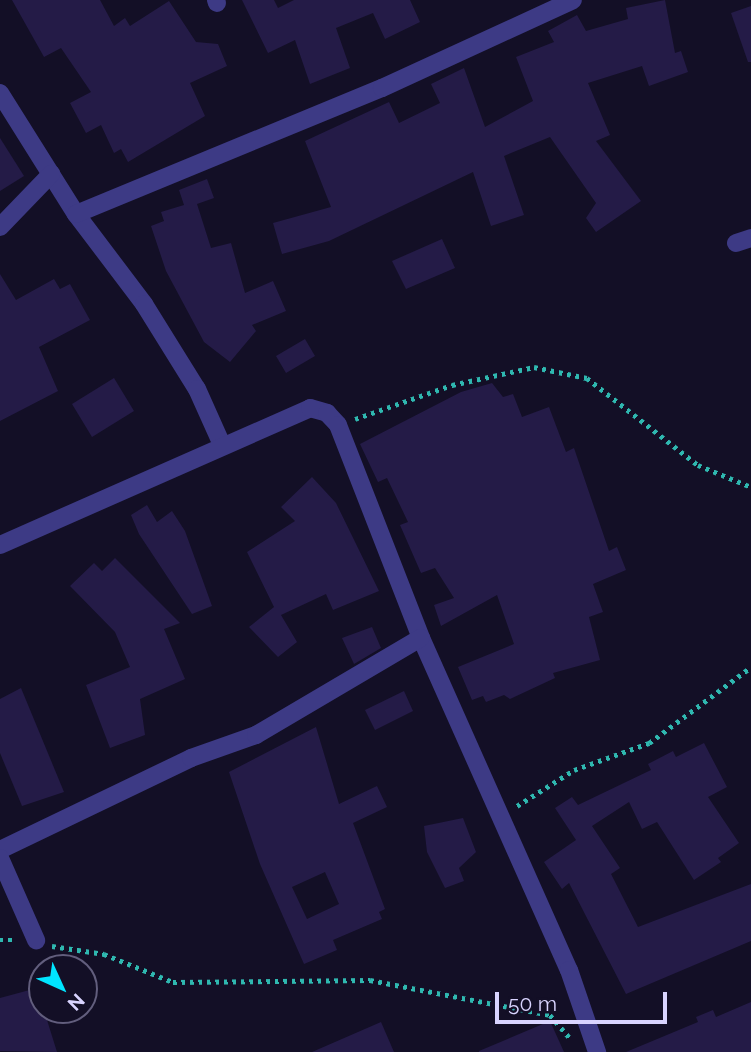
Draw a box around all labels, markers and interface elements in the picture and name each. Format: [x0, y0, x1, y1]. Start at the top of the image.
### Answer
north arrow [28, 954, 98, 1024]
scale bar [499, 978, 670, 1022]
text: N [64, 990, 89, 1015]
text: 50 m [508, 991, 557, 1016]

